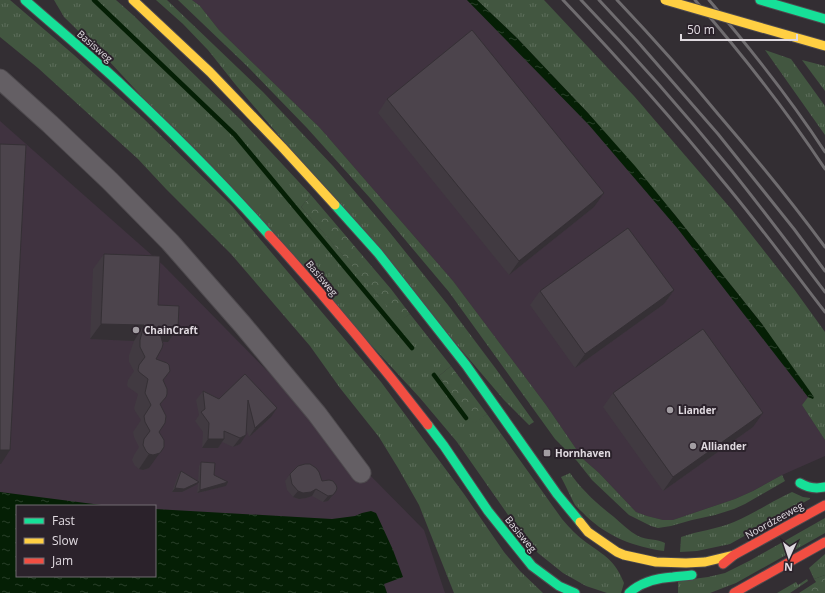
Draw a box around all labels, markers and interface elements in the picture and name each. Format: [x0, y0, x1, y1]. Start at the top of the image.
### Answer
scale bar [681, 16, 797, 42]
text: 50 m [687, 21, 715, 38]
street label: Basisweg [74, 27, 116, 66]
street label: Basisweg [303, 257, 342, 299]
place label: ChainCraft [144, 323, 198, 337]
marker: ChainCraft [131, 325, 141, 335]
place label: Liander [678, 403, 717, 417]
marker: Liander [665, 405, 675, 415]
place label: Alliander [701, 439, 747, 453]
marker: Alliander [688, 441, 698, 451]
place label: Hornhaven [555, 446, 611, 460]
marker: Hornhaven [542, 448, 552, 458]
street label: Noordzeeweg [742, 498, 806, 542]
legend [16, 505, 156, 577]
text: Fast [52, 512, 75, 529]
street label: Basisweg [502, 513, 540, 556]
text: Slow [52, 532, 79, 549]
north arrow [769, 537, 809, 577]
text: Jam [51, 552, 73, 569]
text: N [784, 560, 793, 575]

